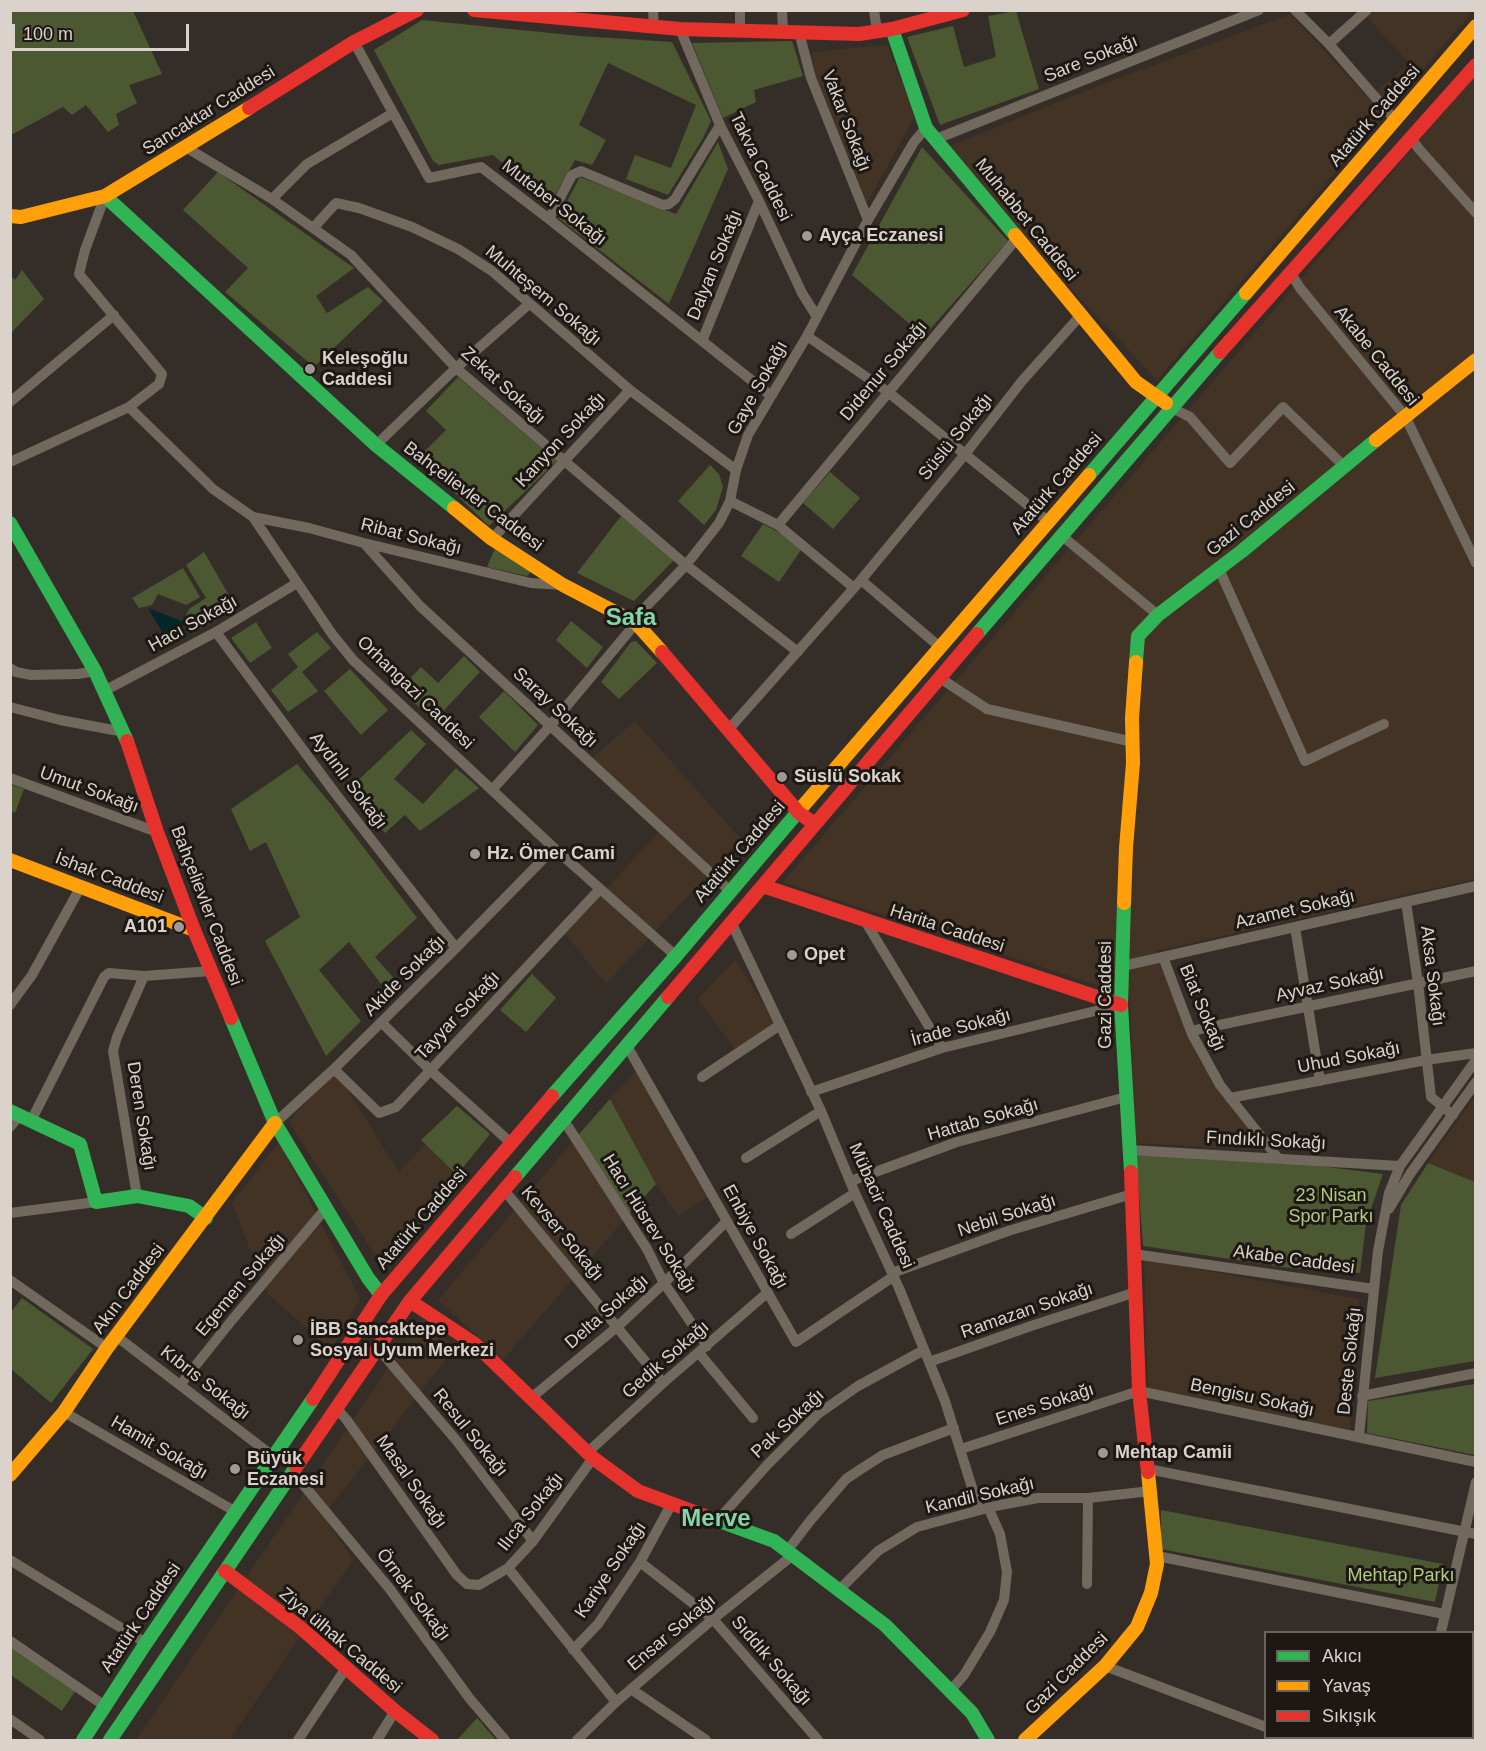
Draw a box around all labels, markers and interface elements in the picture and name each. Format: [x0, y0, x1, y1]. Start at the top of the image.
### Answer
scale bar [15, 12, 192, 50]
text: 100 m [23, 24, 73, 44]
street label: Sare Sokağı [1041, 30, 1141, 88]
street label: Atatürk Caddesi [1325, 61, 1425, 171]
street label: Sancaktar Caddesi [139, 62, 279, 160]
street label: Vakar Sokağı [817, 67, 875, 175]
street label: Takva Caddesi [724, 109, 796, 225]
street label: Muhabbet Caddesi [970, 154, 1082, 286]
street label: Muteber Sokağı [497, 155, 611, 251]
street label: Dalyan Sokağı [683, 207, 747, 323]
place label: Ayça Eczanesi [819, 225, 943, 247]
marker: Ayça Eczanesi [800, 229, 814, 243]
street label: Muhteşem Sokağı [480, 241, 606, 351]
street label: Akabe Caddesi [1329, 302, 1423, 410]
street label: Didenur Sokağı [836, 317, 932, 425]
street label: Gaye Sokağı [723, 337, 793, 439]
street label: Zekat Sokağı [456, 342, 550, 430]
place label: Keleşoğlu Caddesi [322, 348, 408, 391]
marker: Keleşoğlu Caddesi [303, 362, 317, 376]
street label: Kanyon Sokağı [511, 388, 611, 492]
street label: Süslü Sokağı [914, 389, 998, 485]
street label: Atatürk Caddesi [1007, 429, 1107, 539]
street label: Bahçelievler Caddesi [399, 437, 547, 557]
street label: Gazi Caddesi [1202, 477, 1300, 561]
street label: Ribat Sokağı [358, 514, 464, 560]
street label: Hacı Sokağı [145, 591, 241, 657]
district label: Safa [606, 604, 656, 632]
street label: Orhangazi Caddesi [352, 632, 478, 754]
street label: Saray Sokağı [508, 663, 602, 753]
street label: Aydınlı Sokağı [305, 728, 391, 834]
street label: Umut Sokağı [36, 762, 142, 818]
place label: Süslü Sokak [794, 766, 901, 788]
marker: Süslü Sokak [775, 770, 789, 784]
street label: Atatürk Caddesi [690, 797, 790, 907]
street label: Bahçelievler Caddesi [166, 823, 246, 989]
place label: Hz. Ömer Cami [487, 843, 615, 865]
street label: İshak Caddesi [52, 847, 166, 909]
marker: Hz. Ömer Cami [468, 847, 482, 861]
street label: Azamet Sokağı [1233, 886, 1357, 934]
street label: Harita Caddesi [887, 900, 1007, 958]
place label: A101 [124, 916, 167, 938]
marker: A101 [172, 920, 186, 934]
street label: Aksa Sokağı [1415, 925, 1449, 1027]
street label: Akide Sokağı [360, 931, 450, 1021]
street label: Gazi Caddesi [1095, 941, 1117, 1049]
place label: Opet [804, 944, 845, 966]
marker: Opet [785, 948, 799, 962]
street label: Biat Sokağı [1174, 961, 1230, 1055]
street label: Ayvaz Sokağı [1274, 963, 1386, 1007]
street label: Tayyar Sokağı [411, 967, 505, 1065]
street label: İrade Sokağı [909, 1004, 1013, 1052]
street label: Uhud Sokağı [1296, 1037, 1402, 1079]
street label: Deren Sokağı [122, 1060, 160, 1172]
street label: Hattab Sokağı [925, 1094, 1041, 1146]
street label: Fındıklı Sokağı [1205, 1127, 1327, 1155]
street label: Mübacir Caddesi [844, 1140, 918, 1272]
street label: Hacı Hüsrev Sokağı [597, 1150, 701, 1298]
street label: Atatürk Caddesi [372, 1164, 472, 1274]
street label: Enbiye Sokağı [717, 1181, 793, 1293]
street label: Kevser Sokağı [516, 1182, 608, 1286]
park label: 23 Nisan Spor Parkı [1288, 1185, 1374, 1228]
street label: Nebil Sokağı [955, 1190, 1059, 1242]
street label: Egemen Sokağı [192, 1229, 290, 1341]
street label: Akın Caddesi [88, 1240, 170, 1338]
street label: Akabe Caddesi [1232, 1241, 1356, 1279]
street label: Delta Sokağı [561, 1270, 653, 1354]
street label: Ramazan Sokağı [958, 1278, 1096, 1344]
street label: Deste Sokağı [1334, 1306, 1366, 1416]
street label: Gedik Sokağı [618, 1316, 714, 1404]
place label: İBB Sancaktepe Sosyal Uyum Merkezi [310, 1319, 494, 1362]
marker: İBB Sancaktepe Sosyal Uyum Merkezi [291, 1333, 305, 1347]
street label: Kıbrıs Sokağı [156, 1341, 254, 1425]
street label: Bengisu Sokağı [1188, 1374, 1316, 1422]
street label: Enes Sokağı [993, 1379, 1097, 1431]
street label: Resul Sokağı [428, 1385, 512, 1481]
street label: Pak Sokağı [747, 1385, 829, 1463]
street label: Hamit Sokağı [107, 1412, 211, 1484]
street label: Masal Sokağı [371, 1431, 451, 1533]
place label: Mehtap Camii [1115, 1442, 1232, 1464]
marker: Mehtap Camii [1096, 1446, 1110, 1460]
place label: Büyük Eczanesi [247, 1448, 324, 1490]
marker: Büyük Eczanesi [228, 1462, 242, 1476]
street label: Ilıca Sokağı [494, 1468, 568, 1556]
street label: Kandil Sokağı [923, 1473, 1037, 1519]
district label: Merve [681, 1505, 751, 1533]
street label: Kariye Sokağı [571, 1518, 651, 1622]
street label: Örnek Sokağı [371, 1545, 455, 1645]
street label: Atatürk Caddesi [96, 1559, 186, 1677]
park label: Mehtap Parkı [1347, 1565, 1455, 1587]
street label: Ziya ülhak Caddesi [274, 1584, 406, 1698]
street label: Ensar Sokağı [624, 1590, 720, 1676]
street label: Sıddık Sokağı [726, 1612, 816, 1710]
street label: Gazi Caddesi [1021, 1628, 1113, 1720]
legend [1264, 1631, 1474, 1739]
text: Akıcı [1322, 1646, 1362, 1666]
text: Yavaş [1322, 1676, 1371, 1696]
text: Sıkışık [1322, 1706, 1376, 1726]

